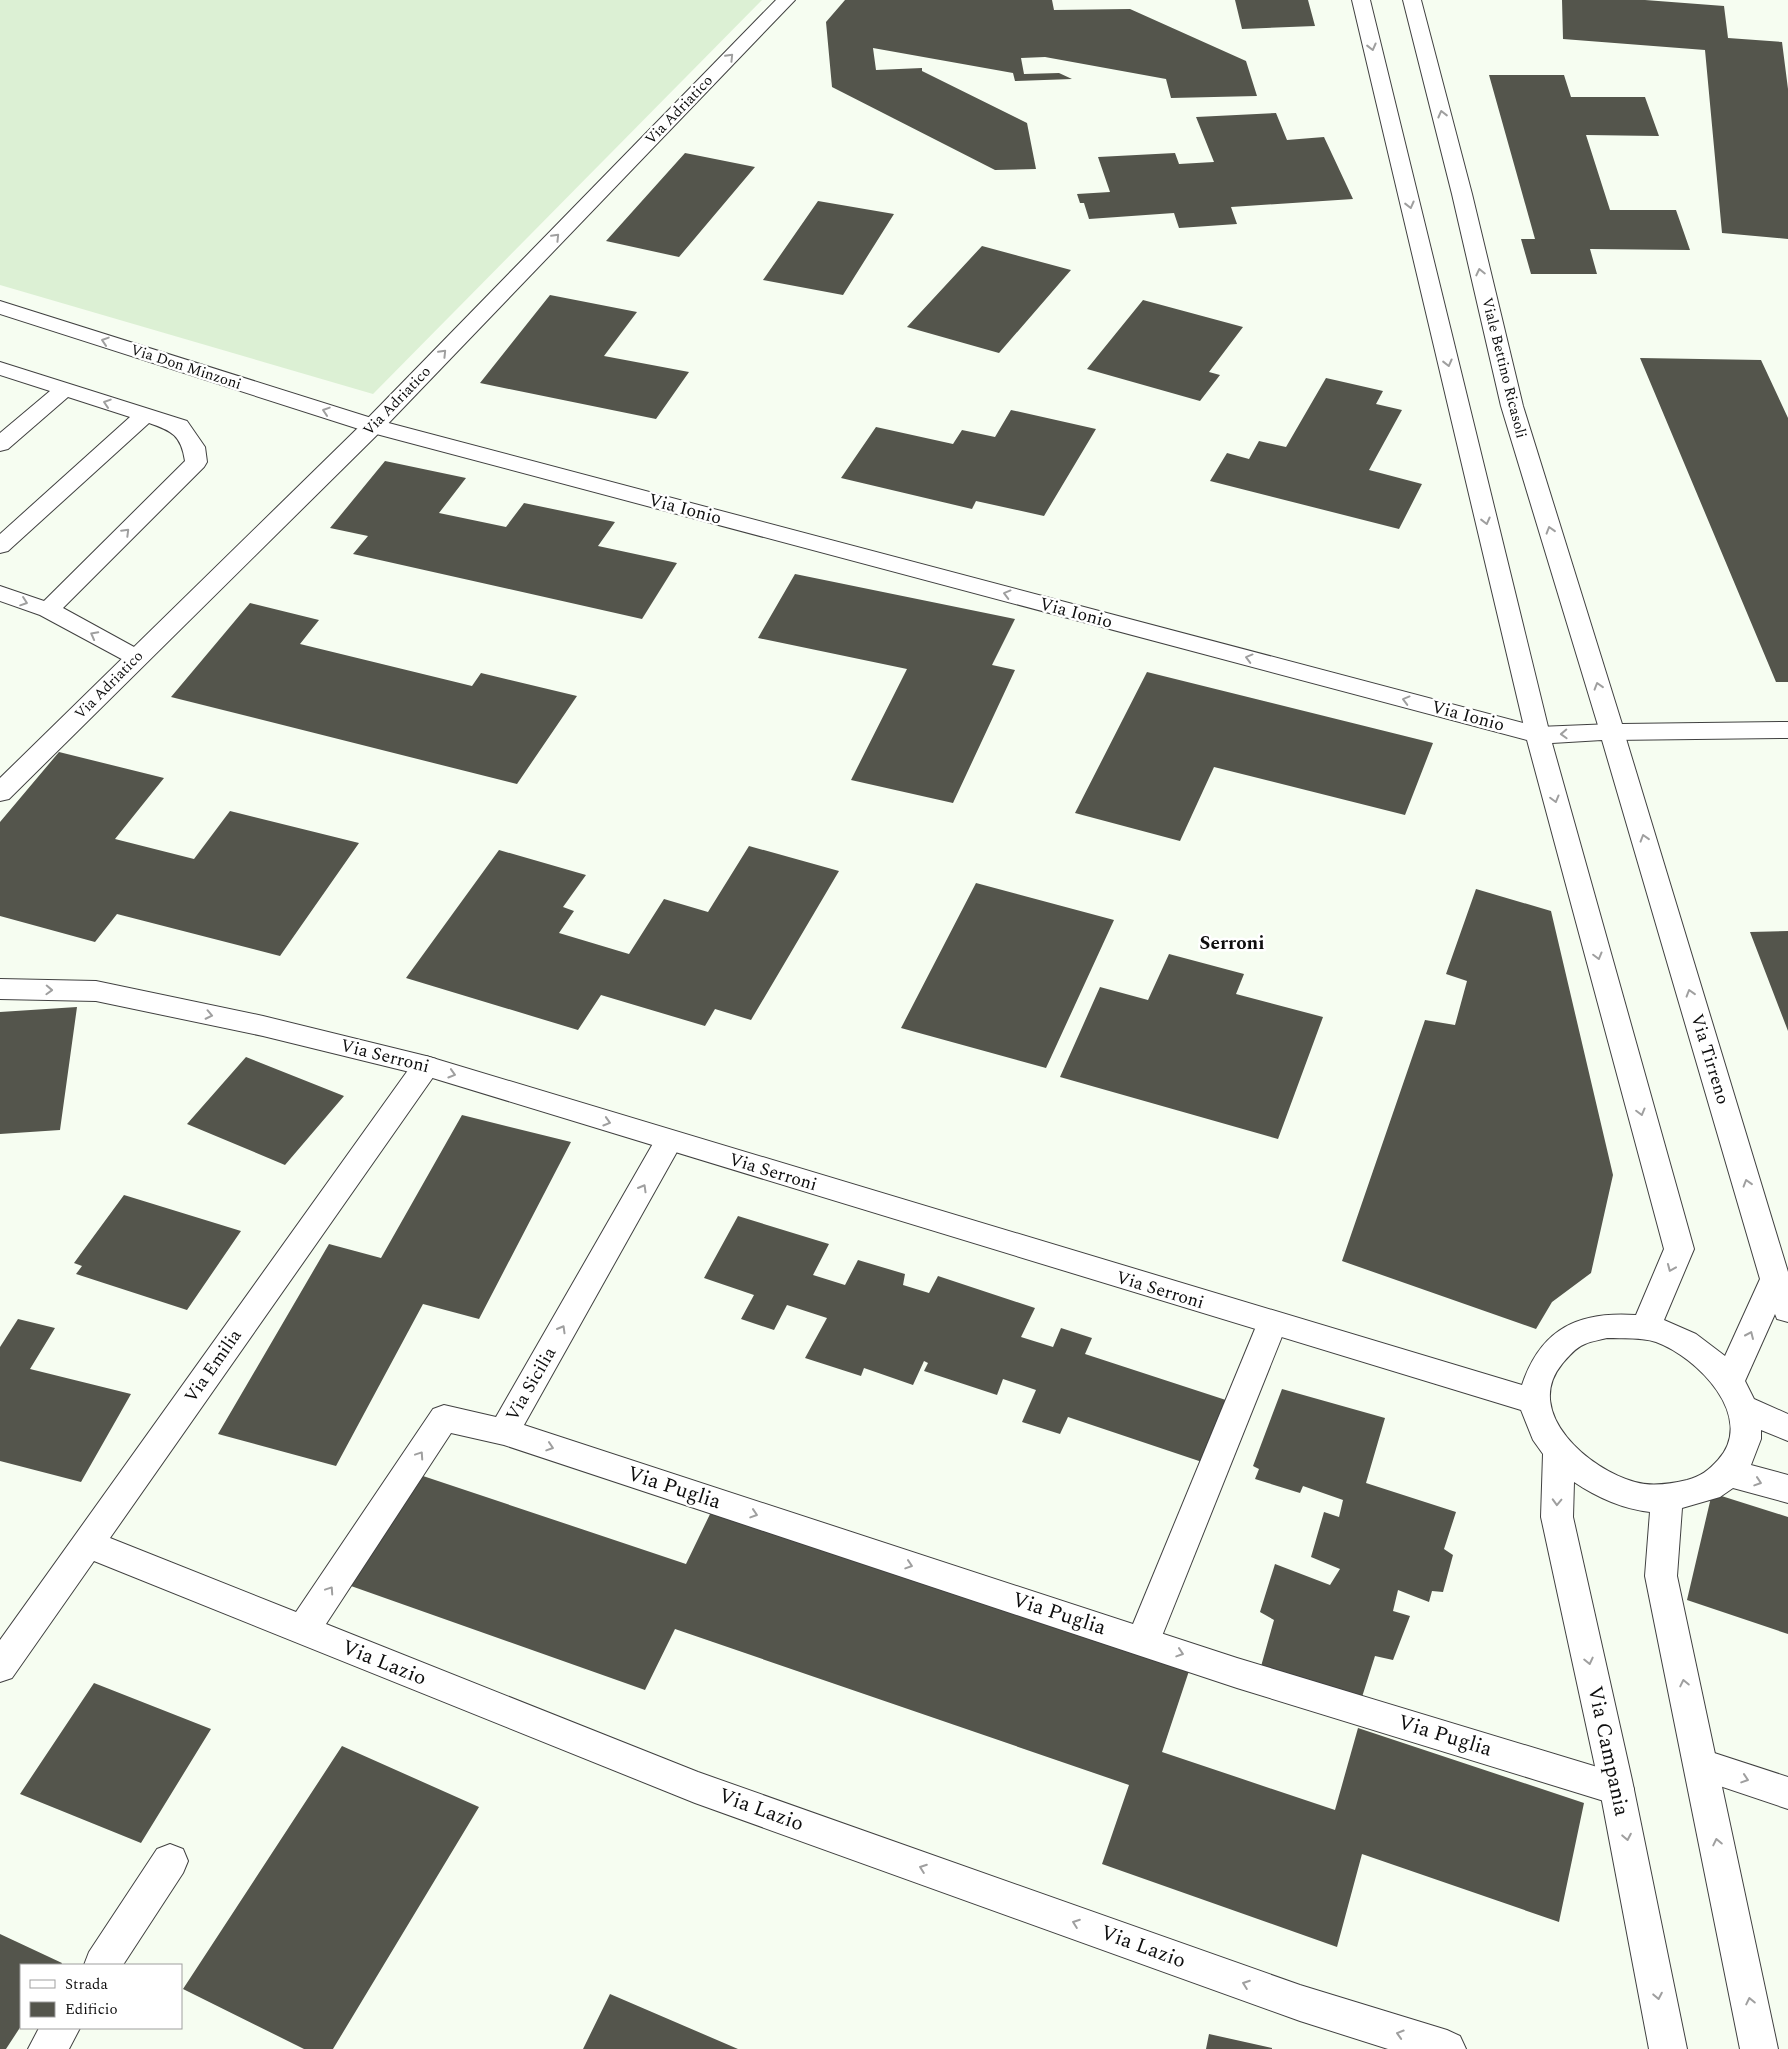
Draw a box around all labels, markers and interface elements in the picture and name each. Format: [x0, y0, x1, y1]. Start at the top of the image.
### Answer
one-way arrow [1366, 43, 1377, 52]
one-way arrow [724, 54, 733, 63]
street label: Via Adriatico [640, 70, 718, 150]
one-way arrow [1437, 111, 1447, 119]
one-way arrow [1404, 201, 1415, 210]
one-way arrow [550, 233, 559, 242]
one-way arrow [1475, 268, 1486, 277]
street label: Viale Bettino Ricasoli [1475, 295, 1533, 441]
one-way arrow [101, 336, 109, 346]
street label: Via Don Minzoni [128, 338, 244, 396]
one-way arrow [437, 350, 446, 359]
one-way arrow [1442, 359, 1453, 368]
street label: Via Adriatico [358, 361, 436, 441]
one-way arrow [104, 399, 112, 409]
one-way arrow [323, 407, 331, 417]
street label: Via Ionio [645, 486, 725, 532]
one-way arrow [1480, 517, 1491, 526]
one-way arrow [1545, 527, 1555, 535]
one-way arrow [121, 529, 130, 538]
one-way arrow [1002, 589, 1011, 600]
street label: Via Ionio [1036, 590, 1116, 636]
one-way arrow [19, 596, 28, 606]
one-way arrow [90, 631, 99, 641]
street label: Via Adriatico [69, 645, 149, 725]
one-way arrow [1245, 654, 1253, 664]
one-way arrow [1593, 682, 1603, 690]
street label: Via Ionio [1428, 693, 1508, 739]
one-way arrow [1401, 695, 1410, 706]
one-way arrow [1559, 729, 1567, 739]
one-way arrow [1550, 794, 1560, 802]
one-way arrow [1639, 834, 1649, 842]
district label: Serroni [1199, 929, 1265, 958]
one-way arrow [1593, 951, 1603, 959]
one-way arrow [45, 985, 53, 995]
one-way arrow [1686, 990, 1696, 998]
one-way arrow [204, 1009, 213, 1019]
street label: Via Tirreno [1683, 1010, 1737, 1108]
street label: Via Serroni [338, 1032, 432, 1080]
one-way arrow [447, 1069, 455, 1079]
one-way arrow [1636, 1108, 1646, 1116]
one-way arrow [602, 1116, 611, 1126]
street label: Via Serroni [726, 1146, 820, 1198]
one-way arrow [1742, 1179, 1752, 1187]
one-way arrow [636, 1184, 646, 1193]
one-way arrow [1667, 1263, 1678, 1272]
street label: Via Serroni [1113, 1264, 1207, 1316]
street label: Via Emilia [178, 1323, 248, 1408]
one-way arrow [556, 1325, 566, 1334]
one-way arrow [1743, 1331, 1754, 1340]
street label: Via Sicilia [499, 1342, 563, 1426]
one-way arrow [545, 1441, 554, 1451]
one-way arrow [414, 1451, 423, 1460]
street label: Via Puglia [623, 1458, 726, 1518]
one-way arrow [1754, 1477, 1762, 1487]
one-way arrow [1552, 1498, 1563, 1506]
one-way arrow [750, 1508, 758, 1518]
one-way arrow [904, 1559, 912, 1569]
street label: Via Puglia [1008, 1584, 1111, 1644]
one-way arrow [324, 1586, 333, 1595]
street label: Via Lazio [337, 1631, 431, 1695]
one-way arrow [1175, 1648, 1183, 1658]
one-way arrow [1583, 1656, 1594, 1665]
one-way arrow [1679, 1679, 1690, 1687]
street label: Via Campania [1579, 1683, 1638, 1820]
street label: Via Puglia [1394, 1707, 1497, 1766]
one-way arrow [1740, 1773, 1748, 1783]
street label: Via Lazio [714, 1780, 808, 1840]
one-way arrow [1621, 1832, 1631, 1841]
one-way arrow [1712, 1838, 1723, 1846]
one-way arrow [919, 1864, 928, 1874]
street label: Via Lazio [1096, 1917, 1190, 1977]
one-way arrow [1072, 1919, 1081, 1929]
legend [20, 1964, 182, 2029]
text: Strada [65, 1973, 108, 1996]
one-way arrow [1242, 1980, 1250, 1990]
one-way arrow [1652, 1992, 1662, 2001]
one-way arrow [1745, 1997, 1755, 2006]
text: Edificio [65, 1998, 118, 2021]
one-way arrow [1396, 2030, 1405, 2040]

